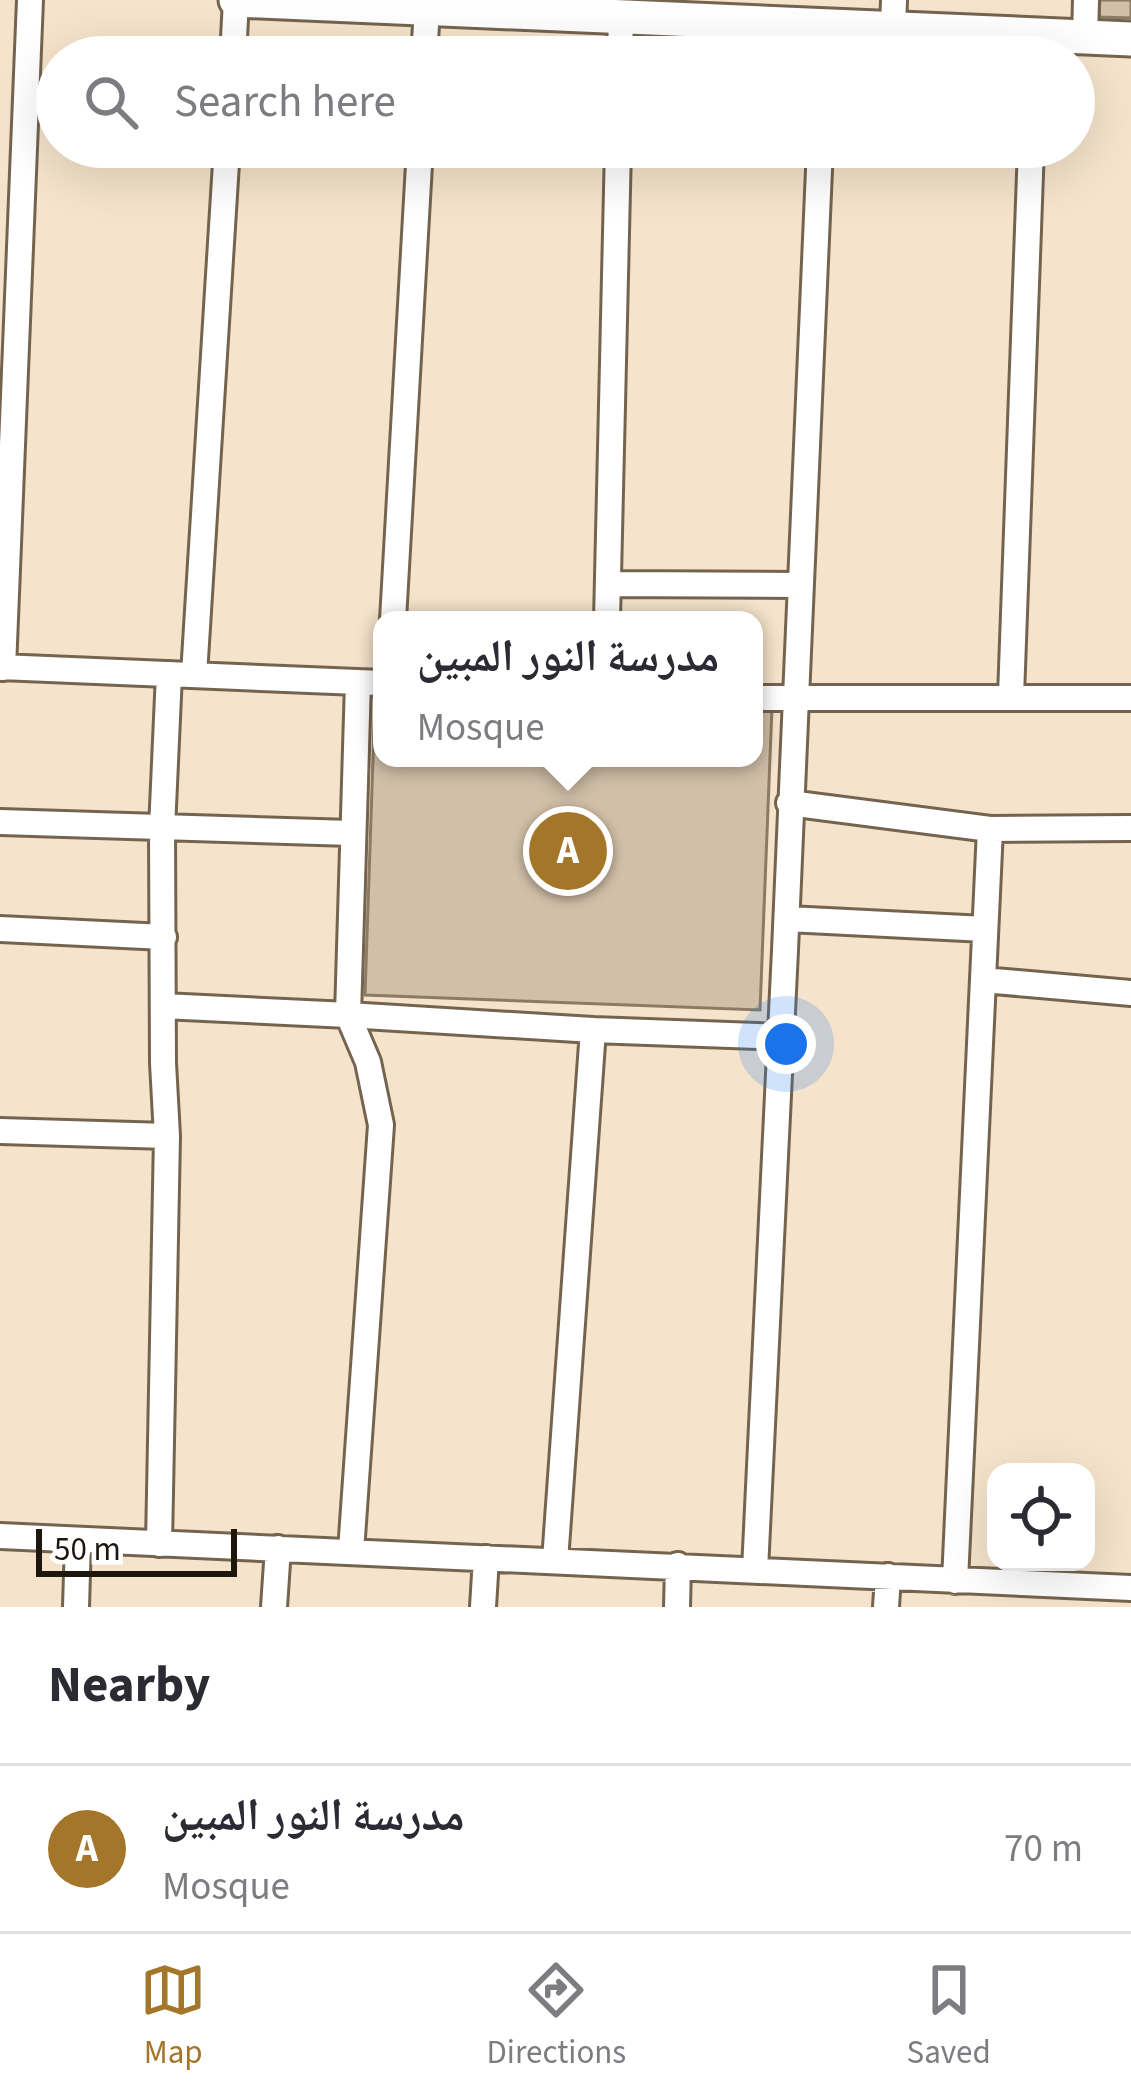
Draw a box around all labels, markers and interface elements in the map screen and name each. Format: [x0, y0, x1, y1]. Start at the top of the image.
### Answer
search box [36, 36, 1095, 168]
icon: search [78, 69, 144, 135]
text: Search here [174, 70, 396, 134]
popup [373, 611, 763, 767]
text: مدرسة النور المبين [417, 625, 719, 689]
text: Mosque [417, 700, 545, 756]
pin: A [529, 806, 607, 896]
your location [756, 1014, 816, 1074]
map controls [987, 1463, 1095, 1571]
button: locate [987, 1463, 1095, 1571]
scale bar [36, 1523, 237, 1576]
text: 50 m [54, 1526, 121, 1573]
text: Nearby [48, 1649, 210, 1721]
text: مدرسة النور المبين [162, 1784, 465, 1848]
text: A [76, 1821, 98, 1877]
text: 70 m [1004, 1821, 1083, 1877]
text: Mosque [162, 1859, 290, 1915]
tab: Map [140, 1957, 206, 2076]
tab: Directions [487, 1957, 626, 2076]
tab: Saved [907, 1957, 991, 2076]

